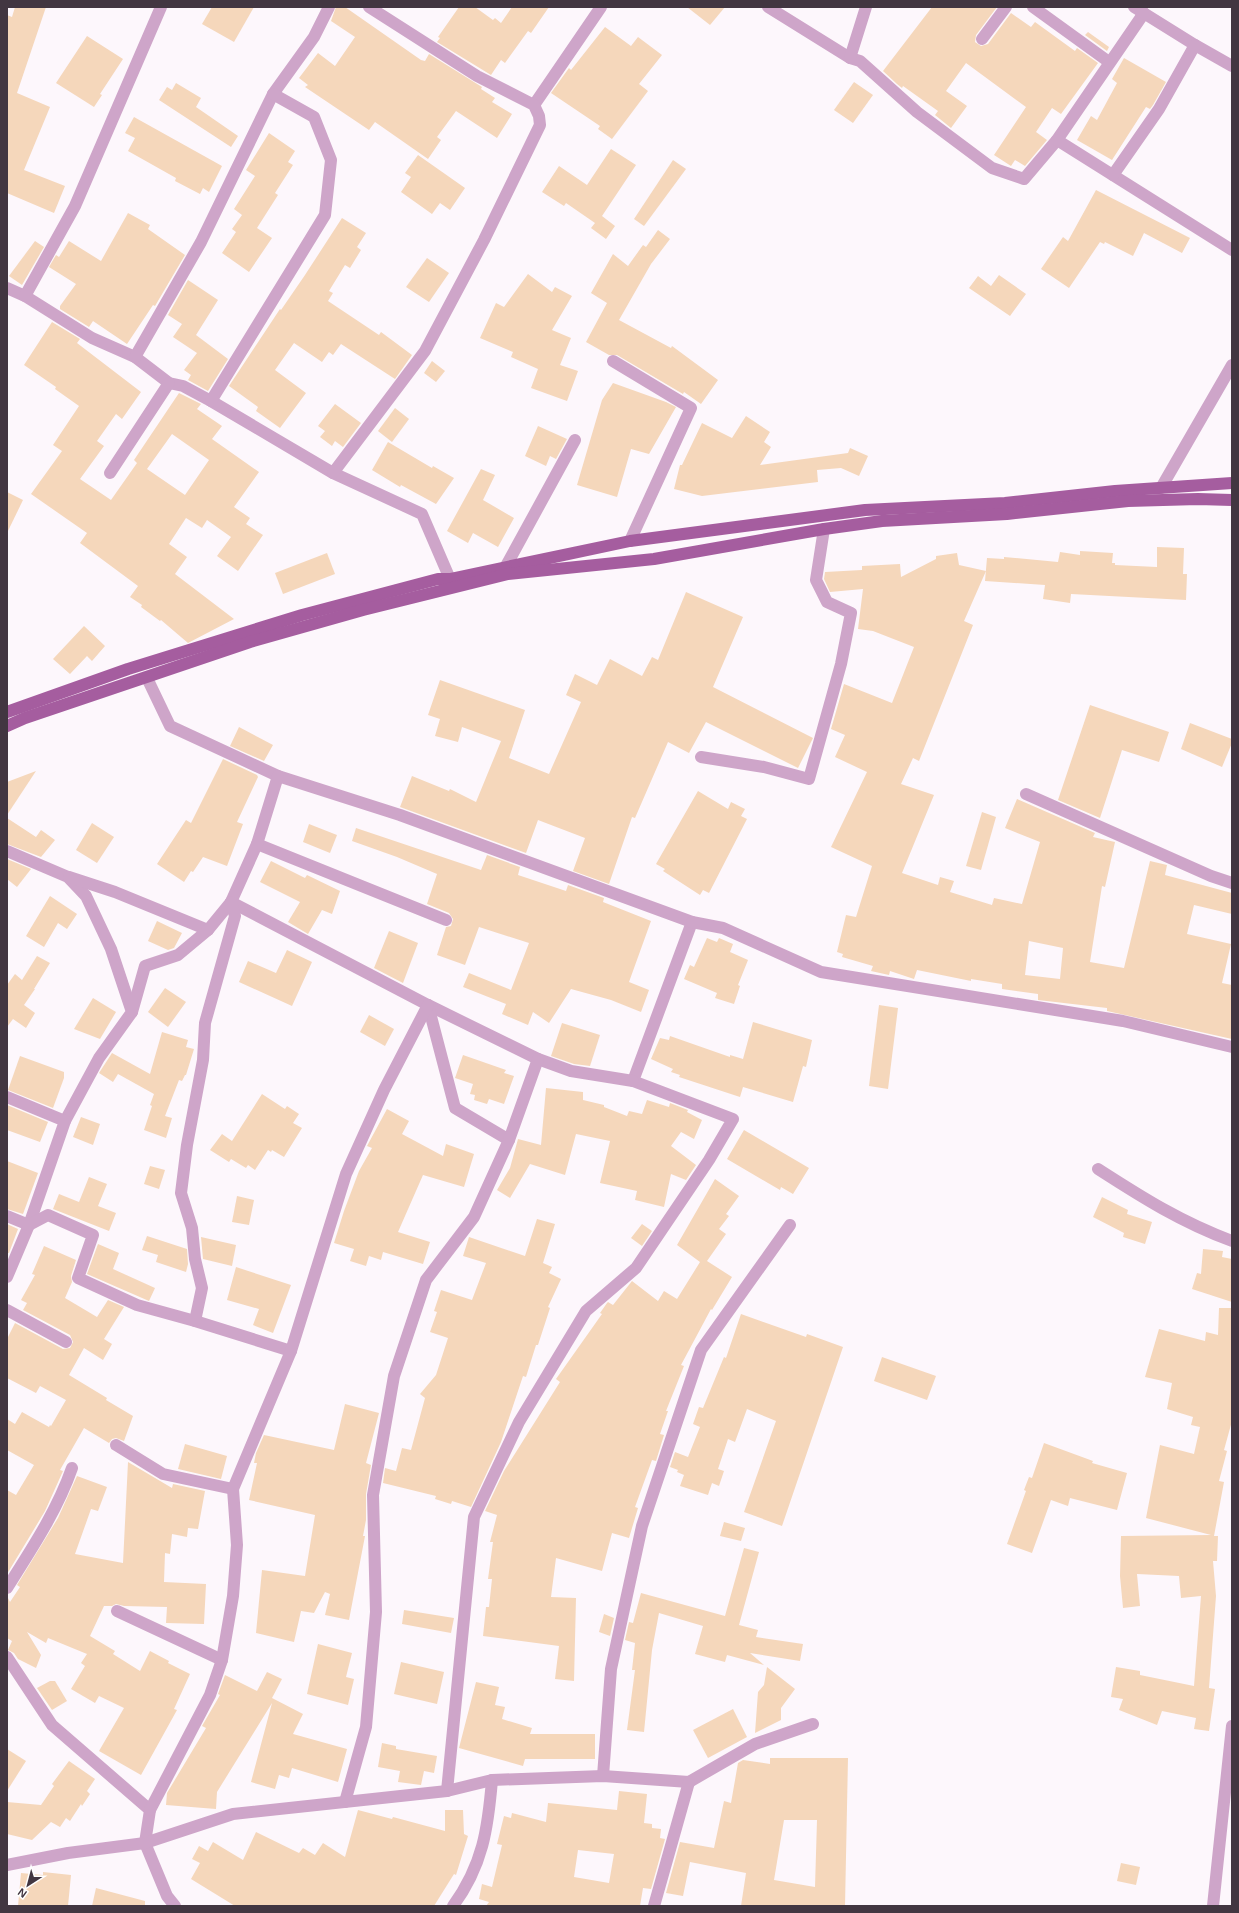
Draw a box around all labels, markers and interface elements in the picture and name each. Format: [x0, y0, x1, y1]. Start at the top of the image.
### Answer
north arrow [8, 1865, 48, 1905]
text: N [15, 1886, 29, 1900]

